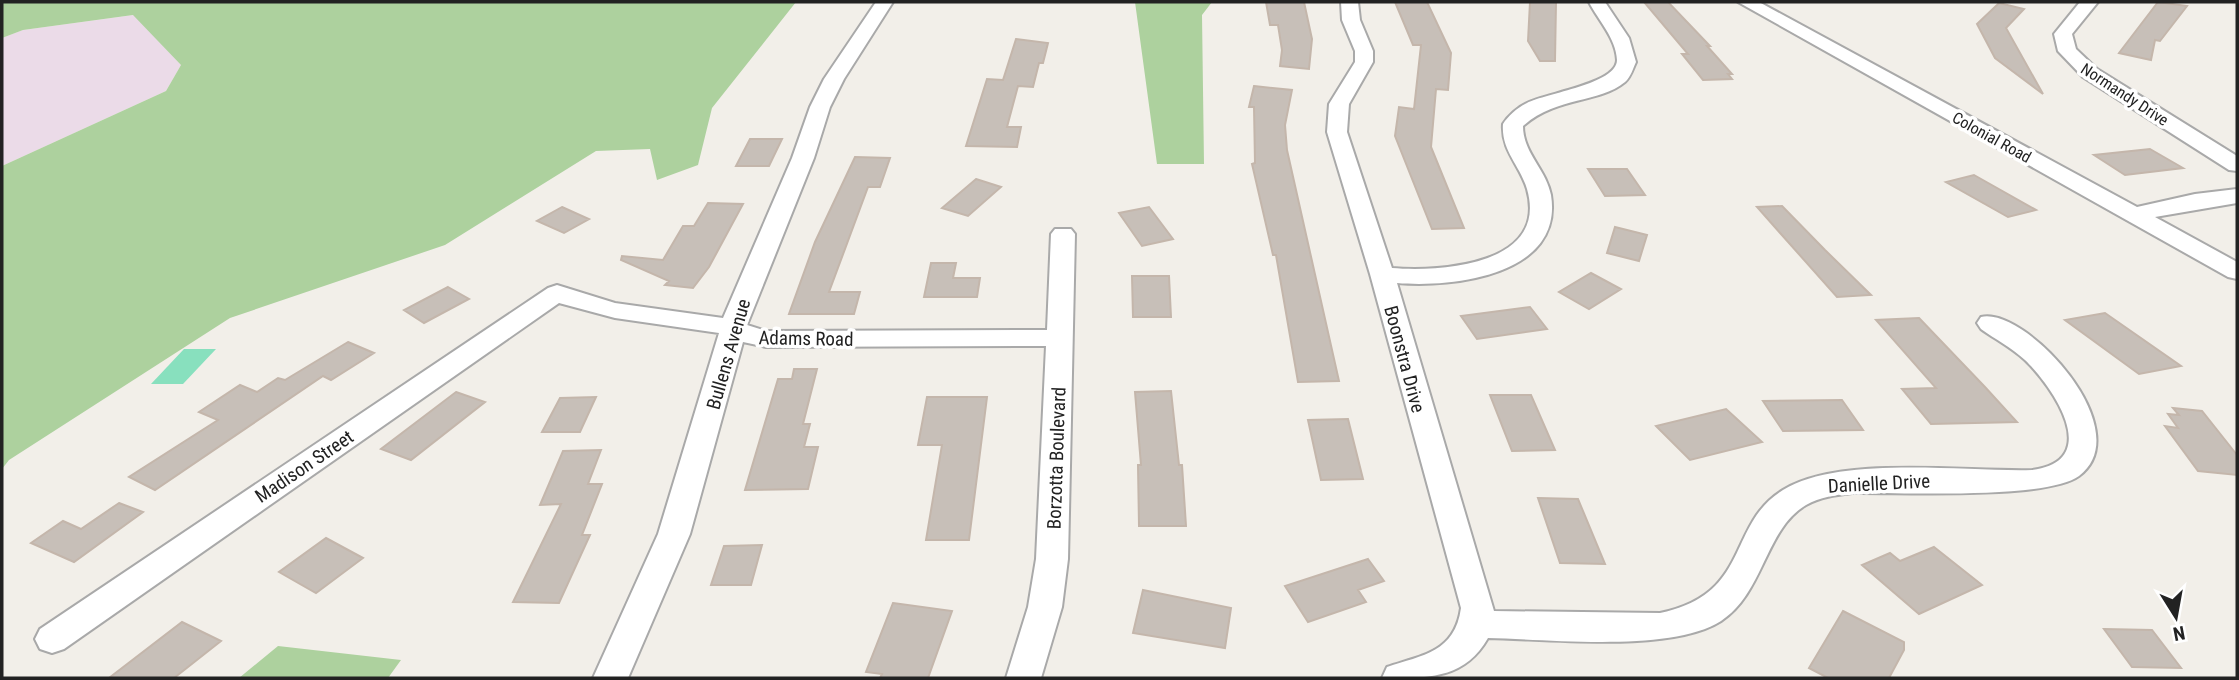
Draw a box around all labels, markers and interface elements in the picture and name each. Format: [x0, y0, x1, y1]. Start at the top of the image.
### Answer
street label: Normandy Drive [2077, 59, 2172, 130]
street label: Colonial Road [1949, 108, 2035, 167]
street label: Bullens Avenue [702, 296, 755, 412]
street label: Boonstra Drive [1379, 303, 1430, 415]
street label: Adams Road [758, 326, 854, 351]
street label: Borzotta Boulevard [1043, 386, 1070, 530]
street label: Madison Street [251, 425, 358, 508]
street label: Danielle Drive [1827, 469, 1931, 498]
north arrow [2141, 582, 2211, 652]
text: N [2171, 621, 2187, 646]

